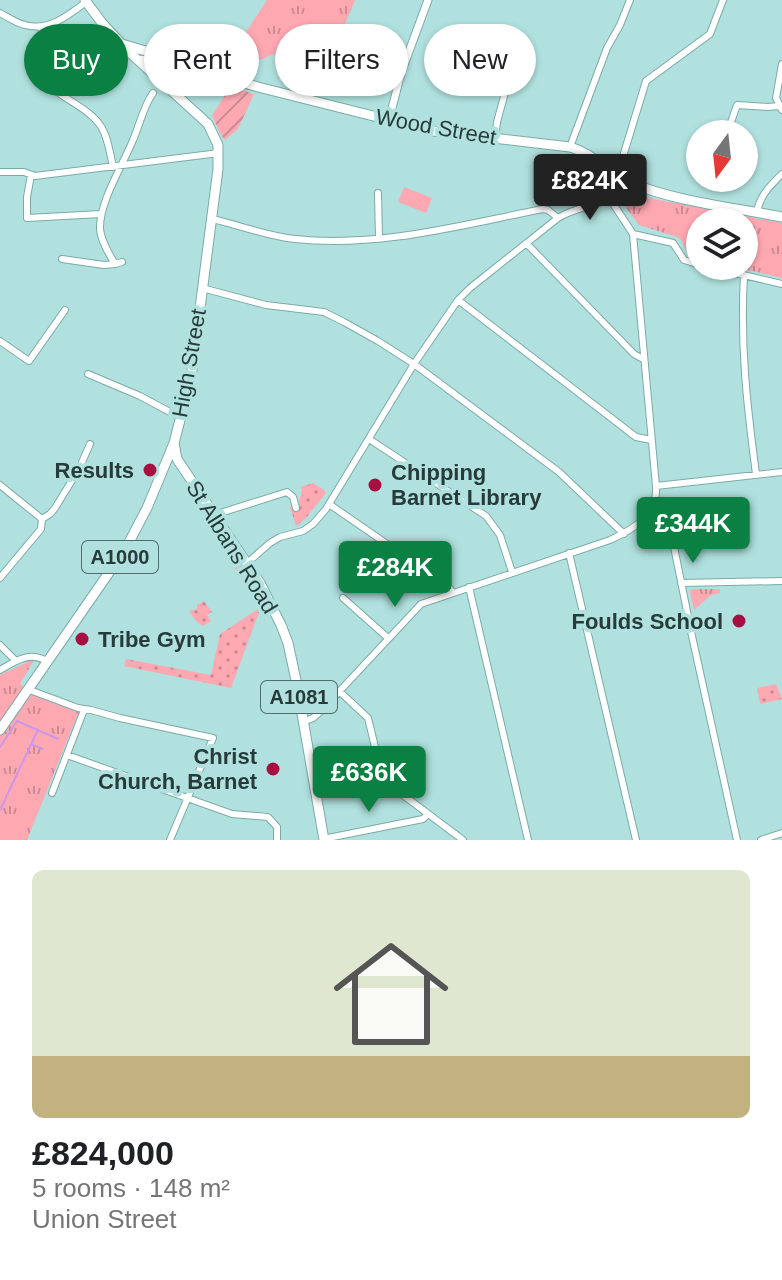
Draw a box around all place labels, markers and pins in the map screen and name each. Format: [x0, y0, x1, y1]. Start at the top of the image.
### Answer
pin: £824K [534, 154, 646, 222]
place label: Results [55, 458, 134, 483]
place label: Chipping Barnet Library [391, 460, 542, 510]
marker: Results [141, 461, 159, 479]
marker: Chipping Barnet Library [366, 476, 384, 494]
pin: £344K [637, 497, 749, 565]
pin: £284K [339, 541, 451, 609]
place label: Foulds School [571, 609, 723, 634]
marker: Foulds School [730, 612, 748, 630]
place label: Tribe Gym [98, 627, 206, 652]
marker: Tribe Gym [73, 630, 91, 648]
place label: Christ Church, Barnet [98, 744, 258, 794]
pin: £636K [313, 746, 425, 814]
marker: Christ Church, Barnet [264, 760, 282, 778]

